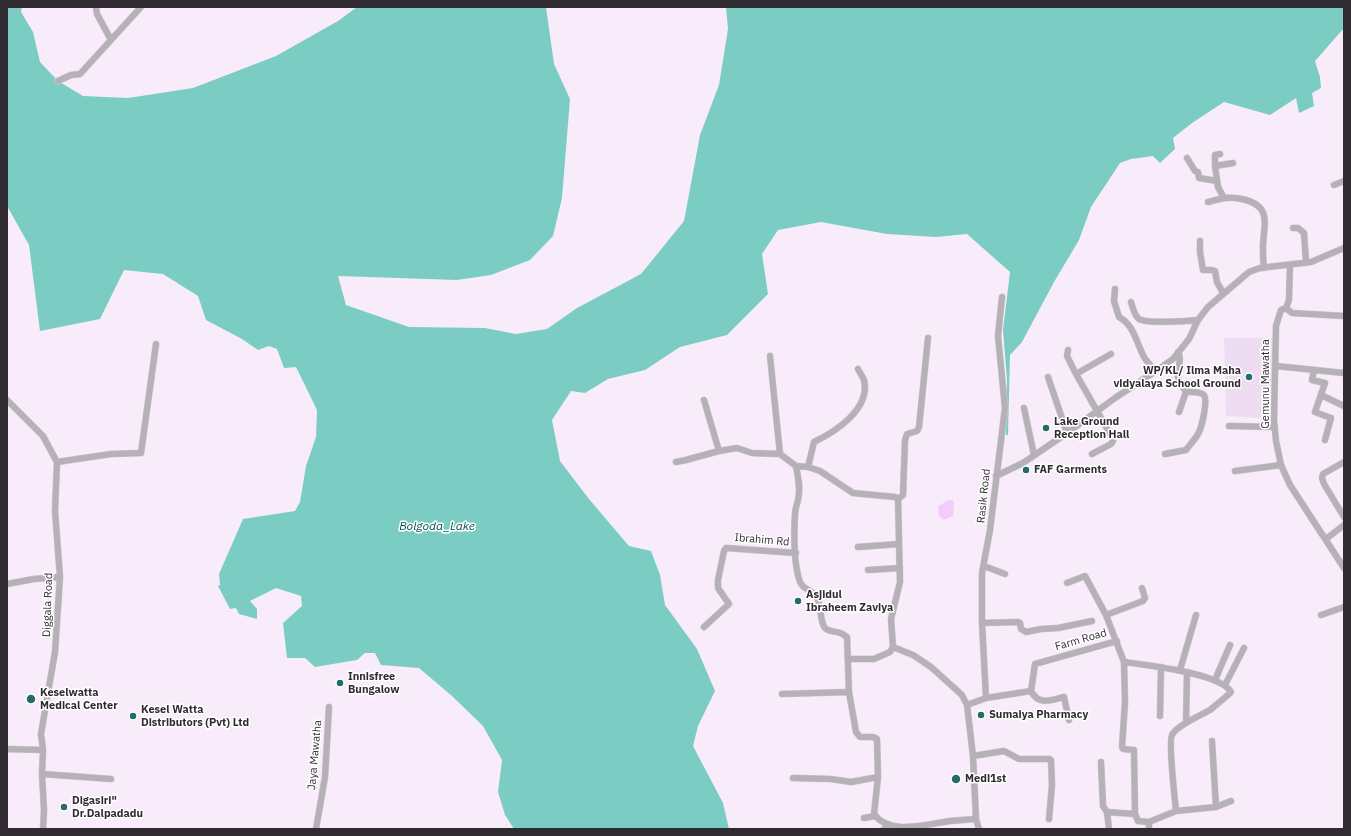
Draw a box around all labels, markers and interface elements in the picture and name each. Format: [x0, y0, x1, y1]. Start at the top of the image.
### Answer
street label: Gemunu Mawatha [1259, 339, 1273, 429]
place label: WP/KL/ Ilma Maha vidyalaya School Ground [1113, 364, 1241, 390]
marker: WP/KL/ Ilma Maha vidyalaya School Ground [1244, 372, 1254, 382]
place label: Lake Ground Reception Hall [1054, 415, 1129, 441]
marker: Lake Ground Reception Hall [1041, 423, 1051, 433]
place label: FAF Garments [1034, 463, 1107, 477]
marker: FAF Garments [1021, 465, 1031, 475]
street label: Rasik Road [975, 468, 993, 524]
water label: Bolgoda_Lake [399, 520, 475, 534]
street label: Ibrahim Rd [734, 531, 790, 549]
street label: Diggala Road [40, 573, 56, 637]
place label: Asjidul Ibraheem Zaviya [806, 588, 893, 614]
marker: Asjidul Ibraheem Zaviya [793, 596, 803, 606]
street label: Farm Road [1054, 626, 1108, 654]
place label: Innisfree Bungalow [348, 670, 399, 696]
marker: Innisfree Bungalow [335, 678, 345, 688]
place label: Keselwatta Medical Center [40, 686, 118, 712]
marker: Keselwatta Medical Center [25, 693, 37, 705]
place label: Kesel Watta Distributors (Pvt) Ltd [141, 703, 249, 729]
place label: Sumaiya Pharmacy [989, 708, 1088, 722]
marker: Sumaiya Pharmacy [976, 710, 986, 720]
marker: Kesel Watta Distributors (Pvt) Ltd [128, 711, 138, 721]
street label: Jaya Mawatha [305, 719, 325, 791]
place label: Medi1st [965, 772, 1006, 786]
marker: Medi1st [950, 773, 962, 785]
place label: Digasiri" Dr.Dalpadadu [72, 794, 143, 820]
marker: Digasiri" Dr.Dalpadadu [59, 802, 69, 812]

